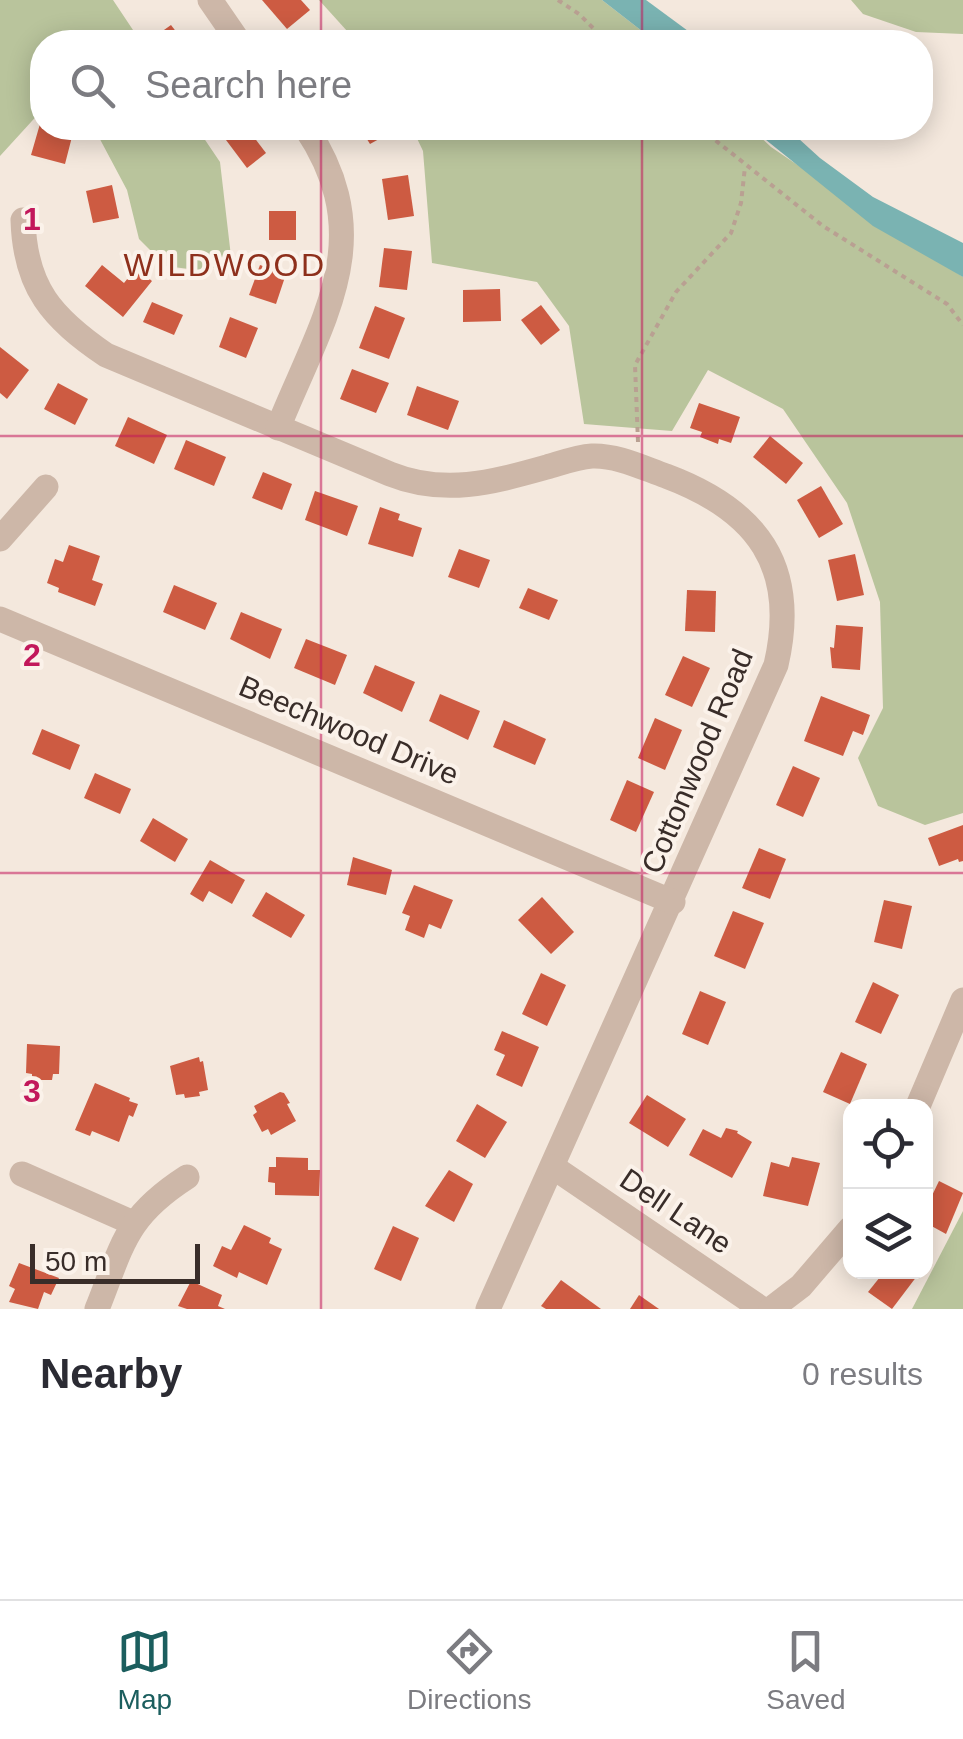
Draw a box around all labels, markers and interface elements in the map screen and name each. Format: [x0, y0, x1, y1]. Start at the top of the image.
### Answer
search box [30, 30, 933, 140]
icon: search [65, 58, 120, 113]
text: Search here [145, 64, 352, 106]
text: 1 [23, 201, 41, 237]
district label: WILDWOOD [123, 247, 327, 283]
text: 2 [23, 637, 41, 673]
street label: Cottonwood Road [635, 644, 759, 878]
street label: Beechwood Drive [234, 669, 464, 791]
text: 3 [23, 1073, 41, 1109]
map controls [843, 1099, 933, 1279]
button: locate [843, 1099, 933, 1189]
street label: Dell Lane [614, 1162, 738, 1260]
button: layers [843, 1189, 933, 1279]
scale bar [30, 1239, 200, 1284]
text: 50 m [45, 1246, 107, 1277]
text: Nearby [40, 1350, 182, 1397]
text: 0 results [802, 1356, 923, 1392]
tab: Map [117, 1624, 172, 1716]
tab: Directions [407, 1624, 532, 1716]
tab: Saved [766, 1624, 846, 1716]

